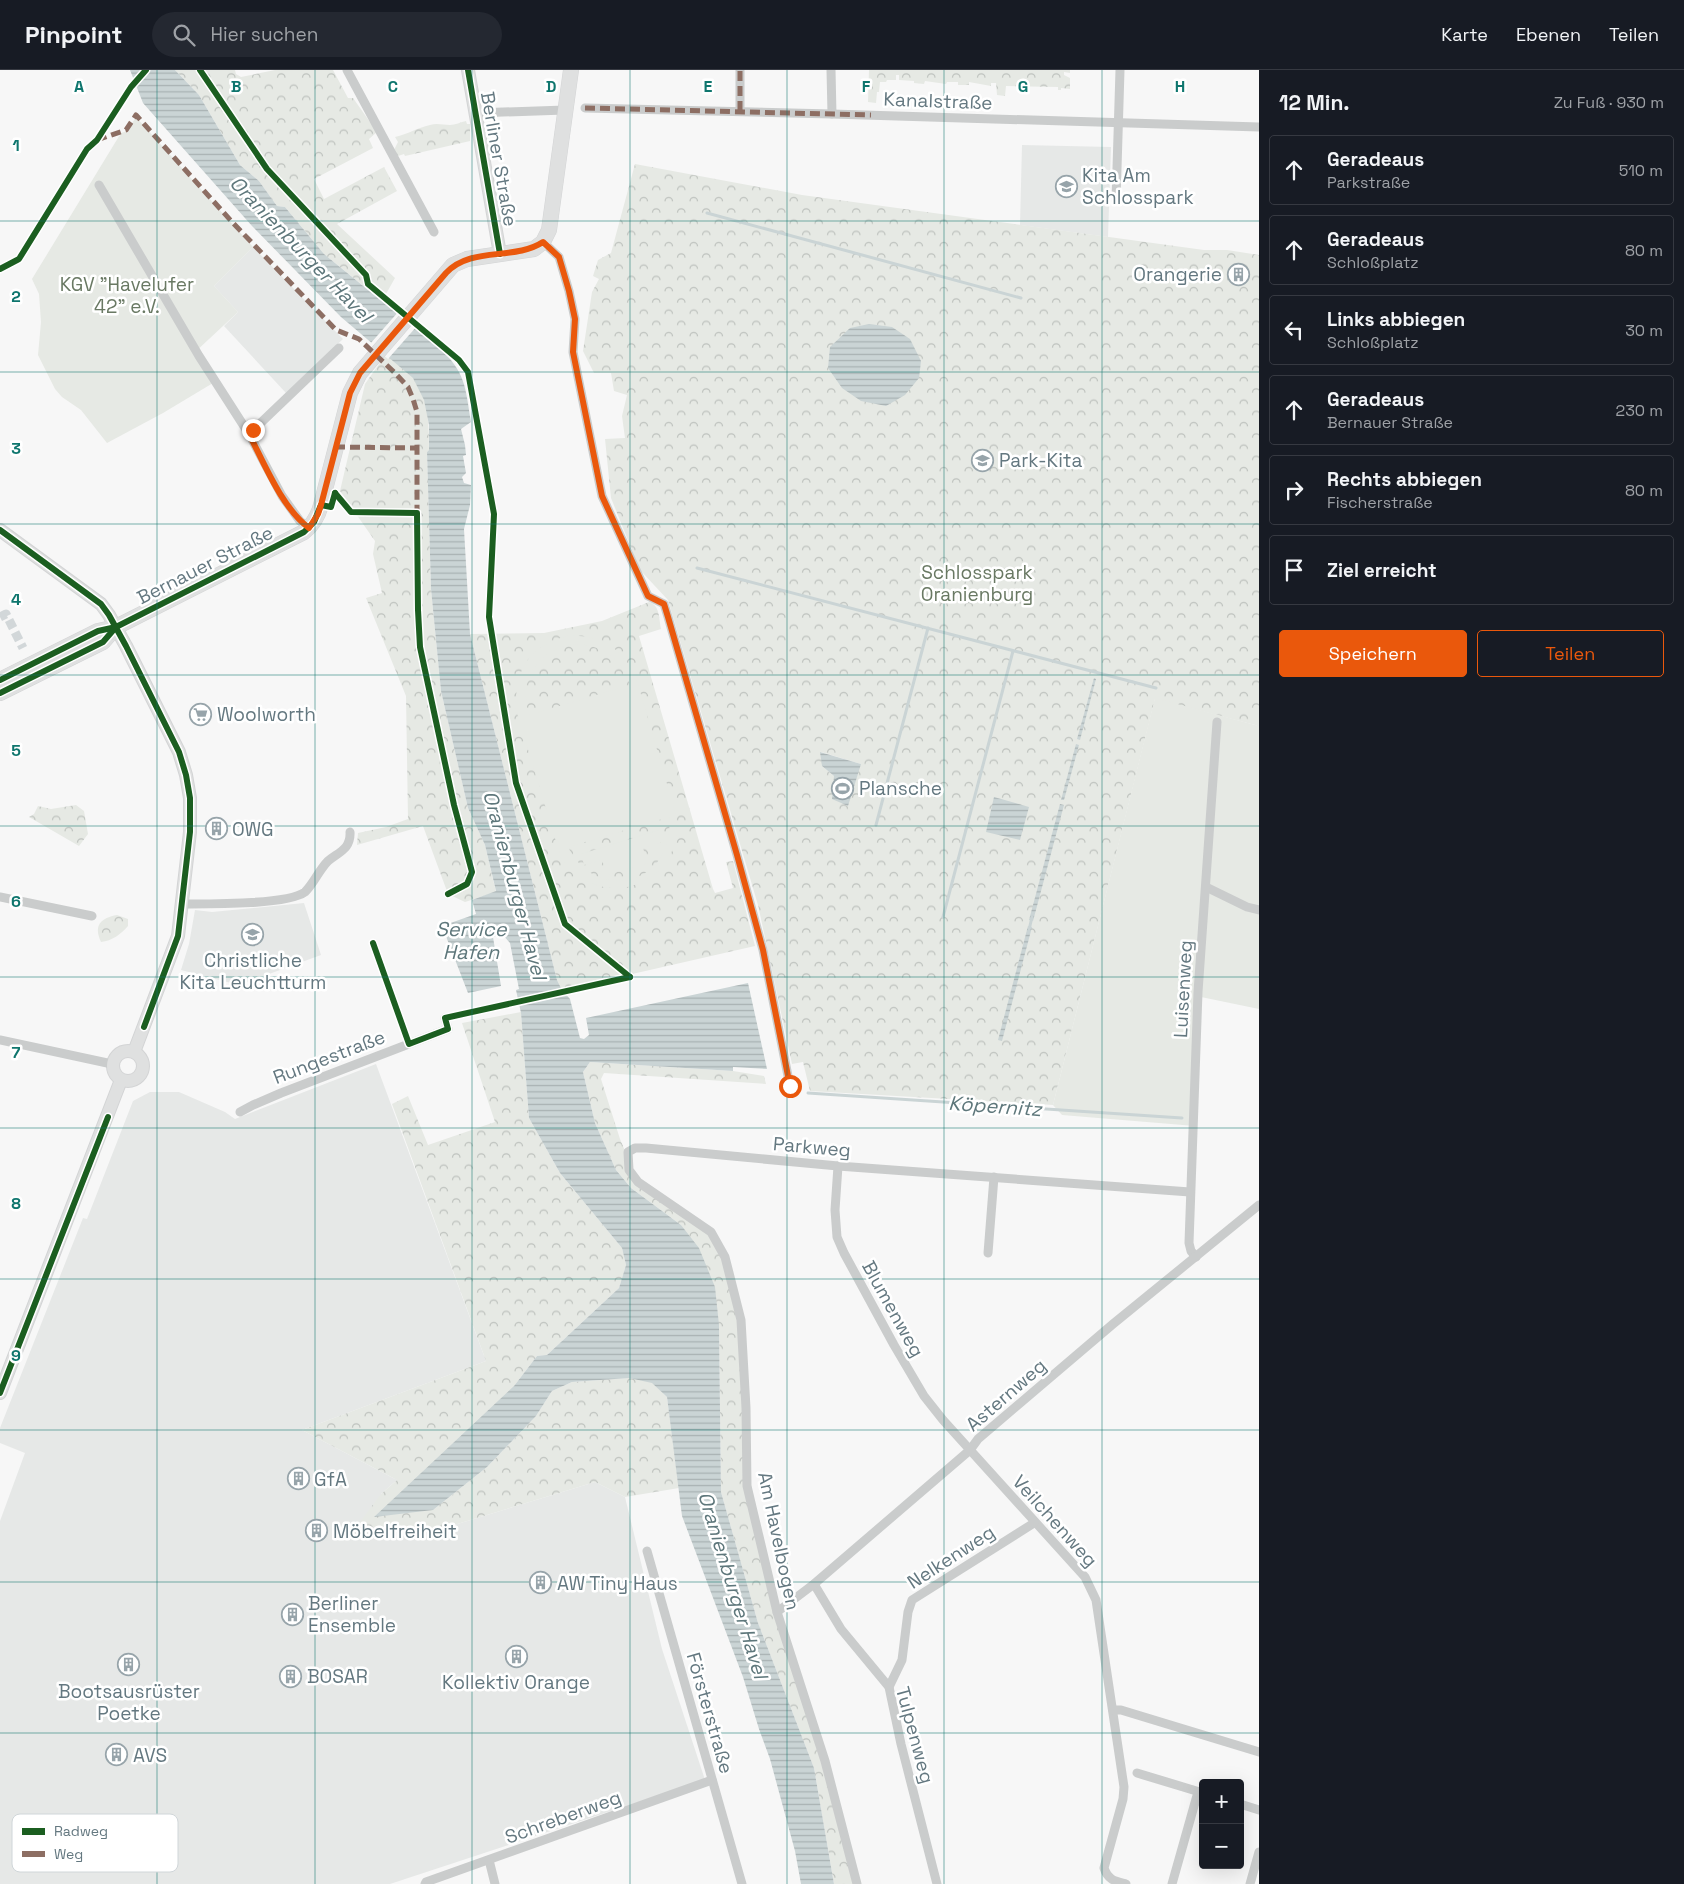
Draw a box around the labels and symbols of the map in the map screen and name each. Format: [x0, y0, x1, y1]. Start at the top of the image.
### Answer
text: A [74, 76, 84, 97]
text: B [231, 76, 241, 97]
text: C [388, 76, 398, 97]
text: D [546, 76, 556, 97]
text: E [704, 76, 713, 97]
text: F [862, 76, 871, 97]
text: G [1018, 76, 1028, 97]
text: H [1175, 76, 1185, 97]
street label: Kanalstraße [883, 87, 993, 115]
street label: Berliner Straße [475, 90, 523, 228]
text: 1 [12, 135, 20, 156]
place label: Kita Am Schlosspark [1082, 163, 1194, 210]
water label: Oranienburger Havel [224, 170, 379, 329]
school or university icon: Kita Am Schlosspark [1054, 174, 1078, 198]
place label: Orangerie [1133, 262, 1222, 287]
building icon: Orangerie [1226, 262, 1250, 286]
park label: KGV "Havelufer 42" e.V. [60, 272, 194, 319]
text: 2 [11, 286, 21, 307]
route end [242, 419, 265, 442]
text: 3 [11, 438, 21, 459]
school or university icon: Park-Kita [971, 448, 995, 472]
place label: Park-Kita [999, 448, 1083, 473]
street label: Bernauer Straße [133, 520, 277, 610]
park label: Schlosspark Oranienburg [921, 560, 1033, 607]
text: 4 [11, 589, 21, 610]
supermarket icon: Woolworth [189, 702, 213, 726]
place label: Woolworth [217, 702, 316, 727]
text: 5 [11, 740, 21, 761]
sports icon: Plansche [831, 776, 855, 800]
place label: Plansche [859, 776, 942, 801]
water label: Oranienburger Havel [477, 788, 553, 984]
building icon: OWG [204, 817, 228, 841]
place label: OWG [232, 817, 274, 842]
text: 6 [11, 891, 21, 912]
water label: Service Hafen [435, 916, 508, 965]
school or university icon: Christliche Kita Leuchtturm [241, 922, 265, 946]
street label: Luisenweg [1168, 939, 1198, 1039]
place label: Christliche Kita Leuchtturm [180, 948, 326, 995]
street label: Rungestraße [269, 1024, 389, 1090]
text: 7 [12, 1042, 21, 1063]
route start [779, 1075, 802, 1098]
water label: Köpernitz [948, 1090, 1044, 1122]
street label: Parkweg [772, 1131, 852, 1163]
text: 8 [11, 1193, 21, 1214]
street label: Blumenweg [856, 1256, 930, 1362]
text: 9 [11, 1345, 21, 1366]
street label: Asternweg [961, 1353, 1051, 1437]
building icon: GfA [286, 1467, 310, 1491]
place label: GfA [314, 1467, 347, 1492]
street label: Am Havelbogen [752, 1469, 806, 1613]
street label: Veilchenweg [1007, 1470, 1103, 1572]
water label: Oranienburger Havel [692, 1488, 774, 1684]
building icon: Möbelfreiheit [305, 1519, 329, 1543]
place label: Möbelfreiheit [333, 1519, 457, 1544]
street label: Nelkenweg [902, 1519, 1000, 1595]
building icon: AW Tiny Haus [529, 1571, 553, 1595]
place label: AW Tiny Haus [557, 1571, 678, 1596]
place label: Berliner Ensemble [308, 1591, 396, 1638]
building icon: Berliner Ensemble [280, 1602, 304, 1626]
building icon: Kollektiv Orange [504, 1644, 528, 1668]
street label: Försterstraße [681, 1650, 739, 1776]
building icon: Bootsausrüster Poetke [117, 1653, 141, 1677]
building icon: BOSAR [279, 1664, 303, 1688]
place label: BOSAR [307, 1664, 368, 1689]
place label: Kollektiv Orange [442, 1670, 590, 1695]
place label: Bootsausrüster Poetke [58, 1679, 200, 1726]
street label: Tulpenweg [890, 1684, 940, 1786]
building icon: AVS [105, 1743, 129, 1767]
place label: AVS [133, 1743, 167, 1768]
street label: Schreberweg [501, 1784, 625, 1850]
legend [12, 1814, 178, 1872]
text: Radweg [54, 1822, 108, 1840]
text: Weg [54, 1845, 83, 1863]

